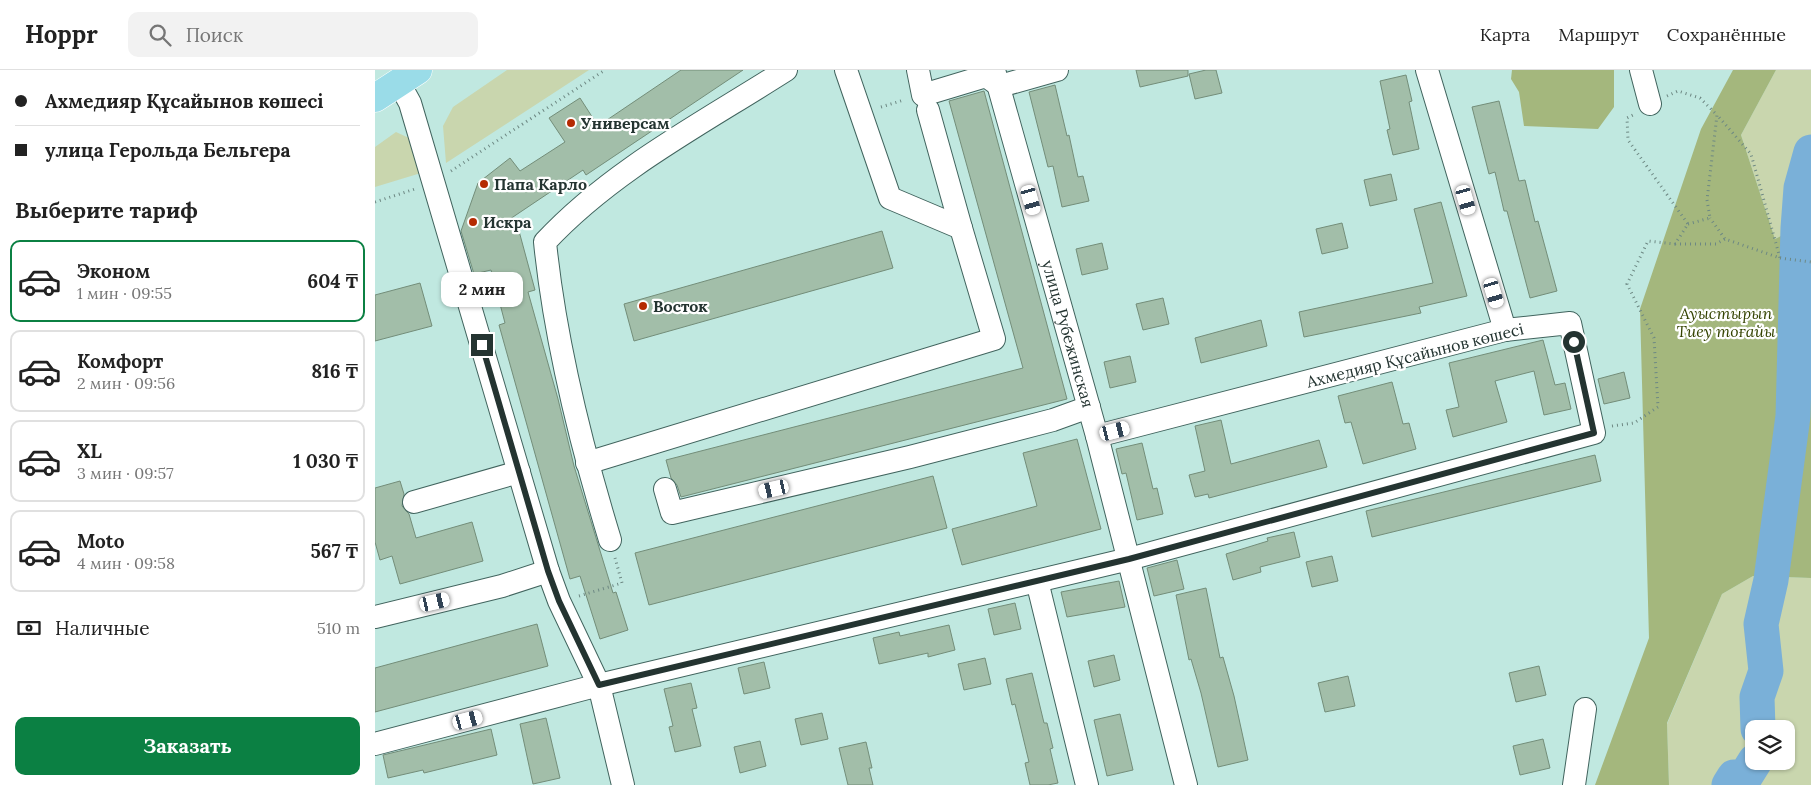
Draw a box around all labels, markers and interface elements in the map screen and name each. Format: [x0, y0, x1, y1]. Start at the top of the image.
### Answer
search box [128, 12, 478, 57]
text: Hoppr [25, 19, 98, 50]
icon: search [146, 21, 174, 49]
text: Поиск [186, 23, 243, 47]
text: Карта [1480, 23, 1530, 46]
text: Маршрут [1558, 23, 1639, 46]
text: Сохранённые [1667, 23, 1786, 46]
text: Ахмедияр Құсайынов көшесі [45, 89, 324, 113]
place label: Универсам [581, 113, 670, 133]
marker: Универсам [565, 117, 577, 129]
text: улица Герольда Бельгера [45, 138, 290, 162]
place label: Папа Карло [494, 174, 587, 194]
marker: Папа Карло [478, 178, 490, 190]
car [1019, 184, 1042, 216]
car [1454, 184, 1477, 216]
text: Выберите тариф [15, 196, 198, 224]
place label: Искра [483, 212, 532, 232]
marker: Искра [467, 216, 479, 228]
street label: улица Рубежинская [1038, 258, 1098, 410]
icon: car [17, 259, 62, 304]
text: Эконом [77, 259, 150, 283]
text: 604 ₸ [307, 269, 358, 293]
callout: 2 мин [441, 272, 523, 308]
car [1482, 276, 1505, 310]
text: 2 мин [459, 279, 505, 299]
text: 1 мин · 09:55 [77, 283, 172, 303]
place label: Восток [653, 296, 708, 316]
marker: Восток [637, 300, 649, 312]
park label: Ауыстырып Тиеу тоғайы [1676, 303, 1776, 341]
street label: Ахмедияр Құсайынов көшесі [1303, 318, 1526, 392]
route start [1563, 331, 1585, 353]
route end [471, 334, 493, 356]
icon: car [17, 349, 62, 394]
text: Комфорт [77, 349, 163, 373]
text: 816 ₸ [311, 359, 358, 383]
text: 2 мин · 09:56 [77, 373, 175, 393]
car [1098, 420, 1131, 442]
icon: car [17, 439, 62, 484]
text: XL [77, 439, 102, 463]
text: 1 030 ₸ [293, 449, 358, 473]
text: 3 мин · 09:57 [77, 463, 174, 483]
car [757, 478, 790, 500]
icon: car [17, 529, 62, 574]
text: Moto [77, 529, 124, 553]
text: 567 ₸ [311, 539, 358, 563]
text: 4 мин · 09:58 [77, 553, 175, 573]
car [418, 591, 451, 613]
icon: cash [15, 614, 43, 642]
text: Наличные [55, 616, 149, 640]
text: 510 m [317, 618, 360, 638]
car [451, 709, 484, 731]
button: Заказать [15, 717, 360, 775]
map controls [1745, 720, 1795, 770]
button: layers [1745, 720, 1795, 770]

